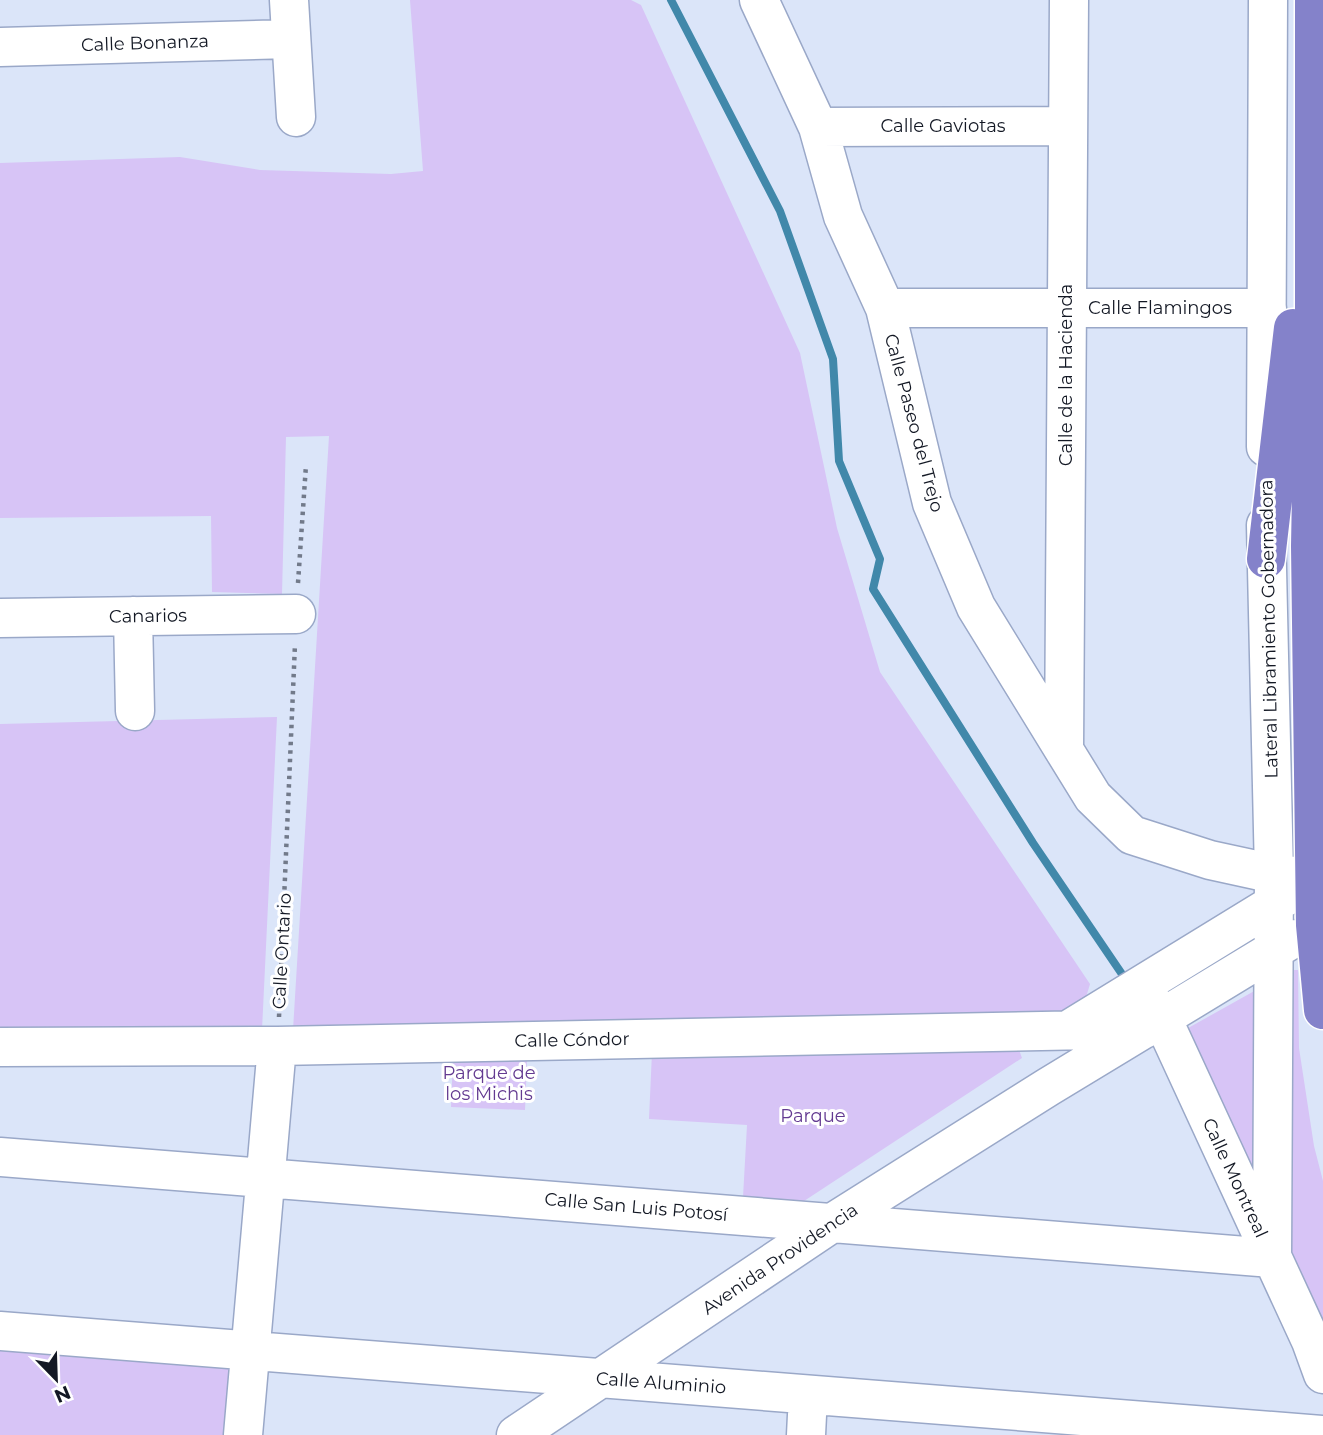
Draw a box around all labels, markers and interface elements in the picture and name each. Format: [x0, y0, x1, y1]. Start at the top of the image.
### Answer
street label: Calle Bonanza [81, 30, 209, 56]
street label: Calle Gaviotas [880, 115, 1006, 137]
street label: Calle de la Hacienda [1055, 284, 1077, 466]
street label: Calle Flamingos [1088, 297, 1232, 319]
street label: Calle Paseo del Trejo [880, 331, 948, 515]
street label: Lateral Libramiento Gobernadora [1255, 479, 1283, 779]
street label: Canarios [109, 604, 187, 628]
street label: Calle Ontario [268, 892, 296, 1010]
street label: Calle Cóndor [514, 1028, 630, 1052]
park label: Parque de los Michis [442, 1062, 536, 1105]
park label: Parque [780, 1105, 846, 1127]
street label: Calle Montreal [1198, 1115, 1272, 1241]
street label: Calle San Luis Potosí [543, 1188, 730, 1226]
street label: Avenida Providencia [698, 1199, 862, 1319]
north arrow [21, 1344, 91, 1414]
street label: Calle Aluminio [595, 1367, 727, 1399]
text: N [51, 1381, 74, 1408]

